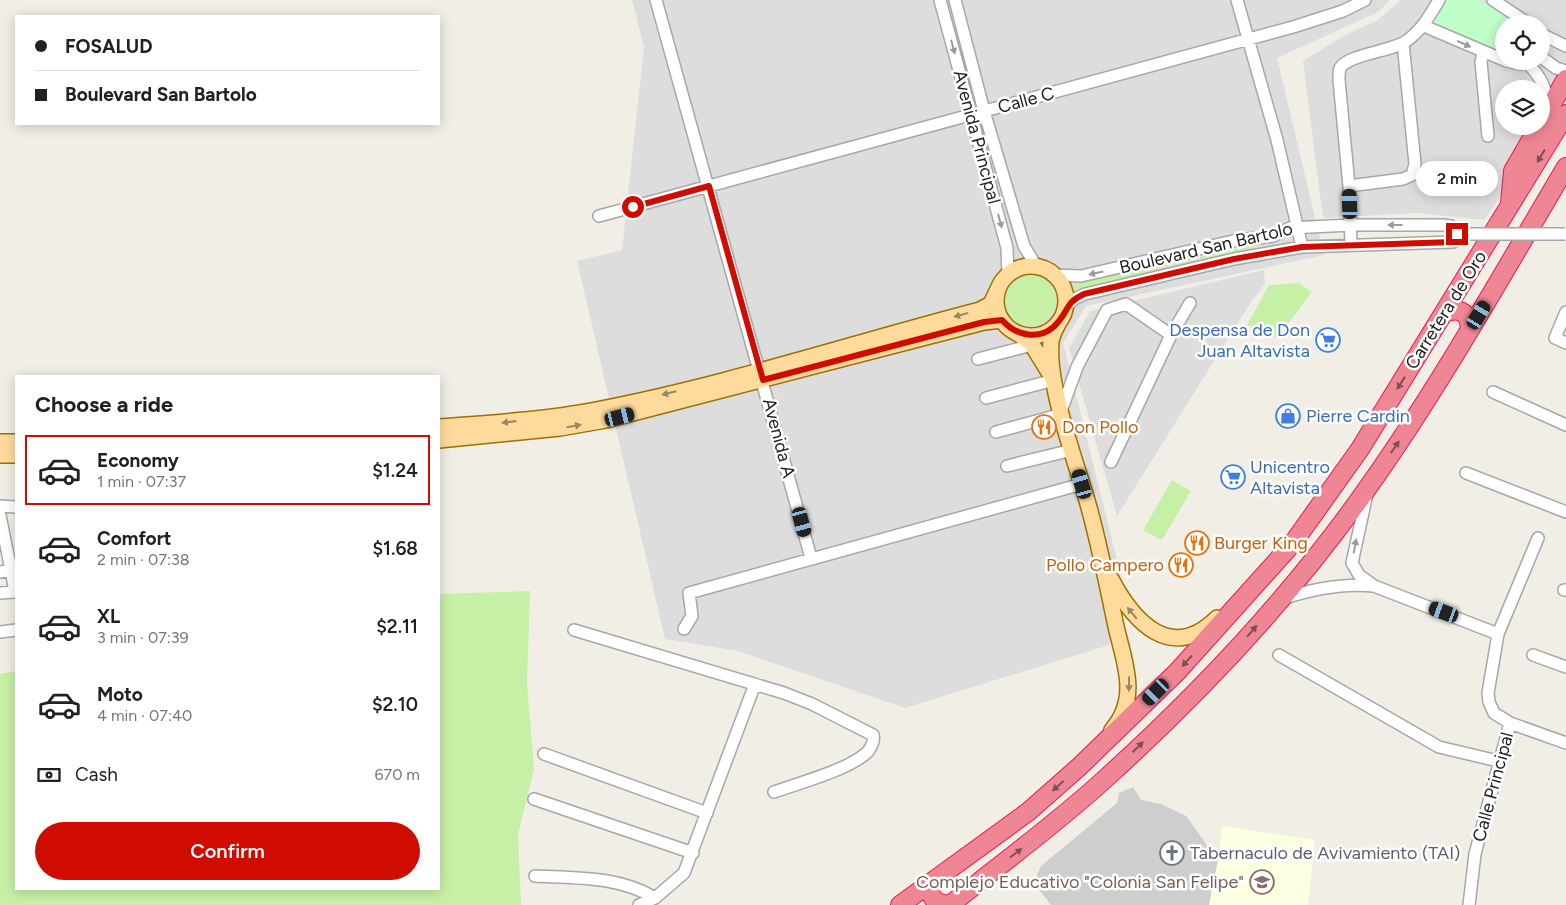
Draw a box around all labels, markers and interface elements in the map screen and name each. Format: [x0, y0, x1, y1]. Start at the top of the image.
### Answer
map controls [1495, 15, 1550, 135]
button: locate [1495, 15, 1550, 70]
text: FOSALUD [65, 35, 152, 58]
one-way arrow [949, 40, 957, 55]
one-way arrow [1457, 40, 1471, 48]
street label: Avenida Principal [949, 68, 1005, 206]
button: layers [1495, 80, 1550, 135]
street label: Calle C [995, 82, 1057, 118]
text: Boulevard San Bartolo [65, 83, 257, 106]
one-way arrow [1537, 149, 1546, 162]
callout: 2 min [1416, 162, 1498, 196]
text: 2 min [1437, 169, 1477, 188]
car [1341, 189, 1358, 219]
route start [622, 196, 644, 218]
one-way arrow [996, 213, 1004, 228]
street label: Boulevard San Bartolo [1117, 217, 1295, 279]
one-way arrow [1386, 221, 1402, 229]
route end [1446, 223, 1468, 245]
street label: Carretera de Oro [1401, 247, 1491, 373]
one-way arrow [1088, 269, 1103, 277]
car [1464, 298, 1493, 332]
one-way arrow [953, 311, 968, 319]
place label: Despensa de Don Juan Altavista [1169, 319, 1310, 362]
supermarket icon: Despensa de Don Juan Altavista [1315, 327, 1341, 353]
one-way arrow [1396, 377, 1405, 390]
one-way arrow [661, 389, 676, 397]
text: Choose a ride [35, 391, 173, 418]
street label: Avenida A [758, 396, 800, 480]
shop icon: Pierre Cardin [1275, 403, 1301, 429]
place label: Pierre Cardin [1306, 405, 1410, 427]
car [603, 406, 636, 428]
restaurant icon: Don Pollo [1031, 414, 1057, 440]
place label: Don Pollo [1062, 416, 1138, 438]
one-way arrow [501, 418, 517, 426]
one-way arrow [567, 421, 583, 429]
one-way arrow [1390, 440, 1400, 454]
icon: car [37, 448, 82, 493]
text: Economy [97, 449, 179, 472]
place label: Unicentro Altavista [1250, 456, 1330, 499]
text: $1.24 [372, 459, 418, 482]
supermarket icon: Unicentro Altavista [1220, 464, 1246, 490]
car [1070, 468, 1093, 500]
text: 1 min · 07:37 [97, 472, 186, 491]
car [790, 506, 813, 538]
icon: car [37, 526, 82, 571]
text: Comfort [97, 527, 172, 550]
restaurant icon: Burger King [1184, 530, 1210, 556]
place label: Burger King [1214, 532, 1308, 554]
text: $1.68 [372, 537, 418, 560]
one-way arrow [1352, 538, 1360, 554]
text: 2 min · 07:38 [97, 550, 190, 569]
restaurant icon: Pollo Campero [1168, 552, 1194, 578]
place label: Pollo Campero [1046, 554, 1164, 576]
car [1427, 600, 1460, 624]
icon: car [37, 604, 82, 649]
text: XL [97, 605, 120, 628]
one-way arrow [1127, 606, 1138, 619]
text: $2.11 [376, 615, 418, 638]
one-way arrow [1246, 624, 1257, 637]
text: 3 min · 07:39 [97, 628, 189, 647]
one-way arrow [1181, 654, 1193, 666]
one-way arrow [1125, 676, 1133, 692]
car [1140, 676, 1171, 708]
icon: car [37, 682, 82, 727]
text: Moto [97, 683, 143, 706]
text: $2.10 [372, 693, 418, 716]
text: 4 min · 07:40 [97, 706, 192, 725]
street label: Calle Principal [1468, 730, 1518, 844]
one-way arrow [1132, 741, 1144, 753]
icon: cash [35, 761, 63, 789]
text: Cash [75, 763, 118, 786]
text: 670 m [375, 765, 420, 784]
one-way arrow [1052, 780, 1065, 791]
button: Confirm [35, 822, 420, 880]
church icon: Tabernaculo de Avivamiento (TAI) [1159, 840, 1185, 866]
place label: Tabernaculo de Avivamiento (TAI) [1190, 842, 1460, 864]
one-way arrow [1009, 848, 1022, 859]
school or university icon: Complejo Educativo "Colonia San Felipe" [1249, 869, 1275, 895]
place label: Complejo Educativo "Colonia San Felipe" [916, 871, 1244, 893]

